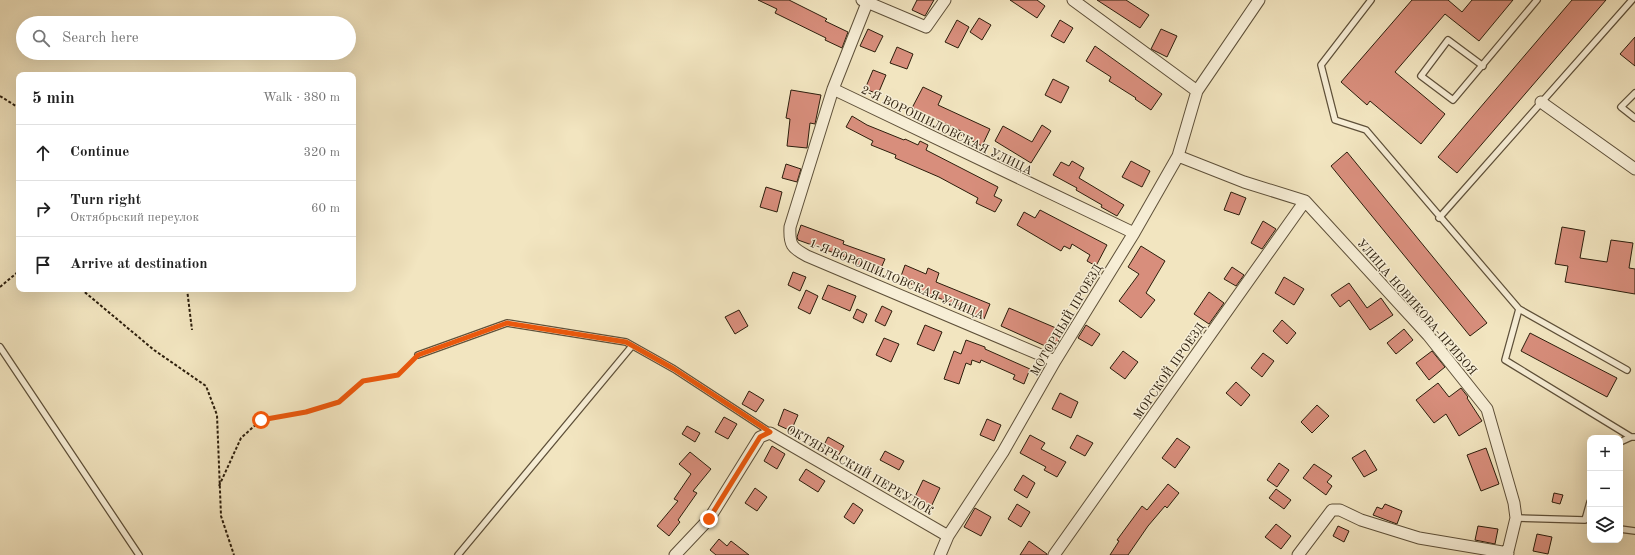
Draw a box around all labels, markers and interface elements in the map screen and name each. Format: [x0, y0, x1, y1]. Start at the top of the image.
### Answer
search box [16, 16, 356, 60]
icon: search [30, 27, 52, 49]
text: Search here [62, 31, 139, 46]
street label: 2-Я ВОРОШИЛОВСКАЯ УЛИЦА [859, 84, 1034, 178]
text: 5 min [32, 90, 75, 107]
text: Walk · 380 m [263, 91, 340, 104]
icon: ahead [32, 142, 54, 164]
text: Continue [70, 145, 129, 160]
text: 320 m [303, 146, 340, 159]
text: Turn right [70, 193, 141, 208]
icon: right [32, 198, 54, 220]
text: 60 m [311, 202, 340, 215]
text: Октябрьский переулок [70, 211, 199, 224]
street label: 1-Я ВОРОШИЛОВСКАЯ УЛИЦА [807, 237, 986, 322]
street label: УЛИЦА НОВИКОВА-ПРИБОЯ [1354, 237, 1478, 378]
icon: arrive [32, 254, 54, 276]
text: Arrive at destination [70, 257, 208, 272]
street label: МОТОРНЫЙ ПРОЕЗД [1026, 261, 1105, 378]
street label: МОРСКОЙ ПРОЕЗД [1130, 319, 1208, 422]
route start [252, 411, 270, 429]
street label: ОКТЯБРЬСКИЙ ПЕРЕУЛОК [784, 421, 937, 518]
map controls [1587, 435, 1623, 543]
button: + [1587, 435, 1623, 471]
button: − [1587, 471, 1623, 507]
button: layers [1587, 507, 1623, 543]
route end [700, 510, 718, 528]

